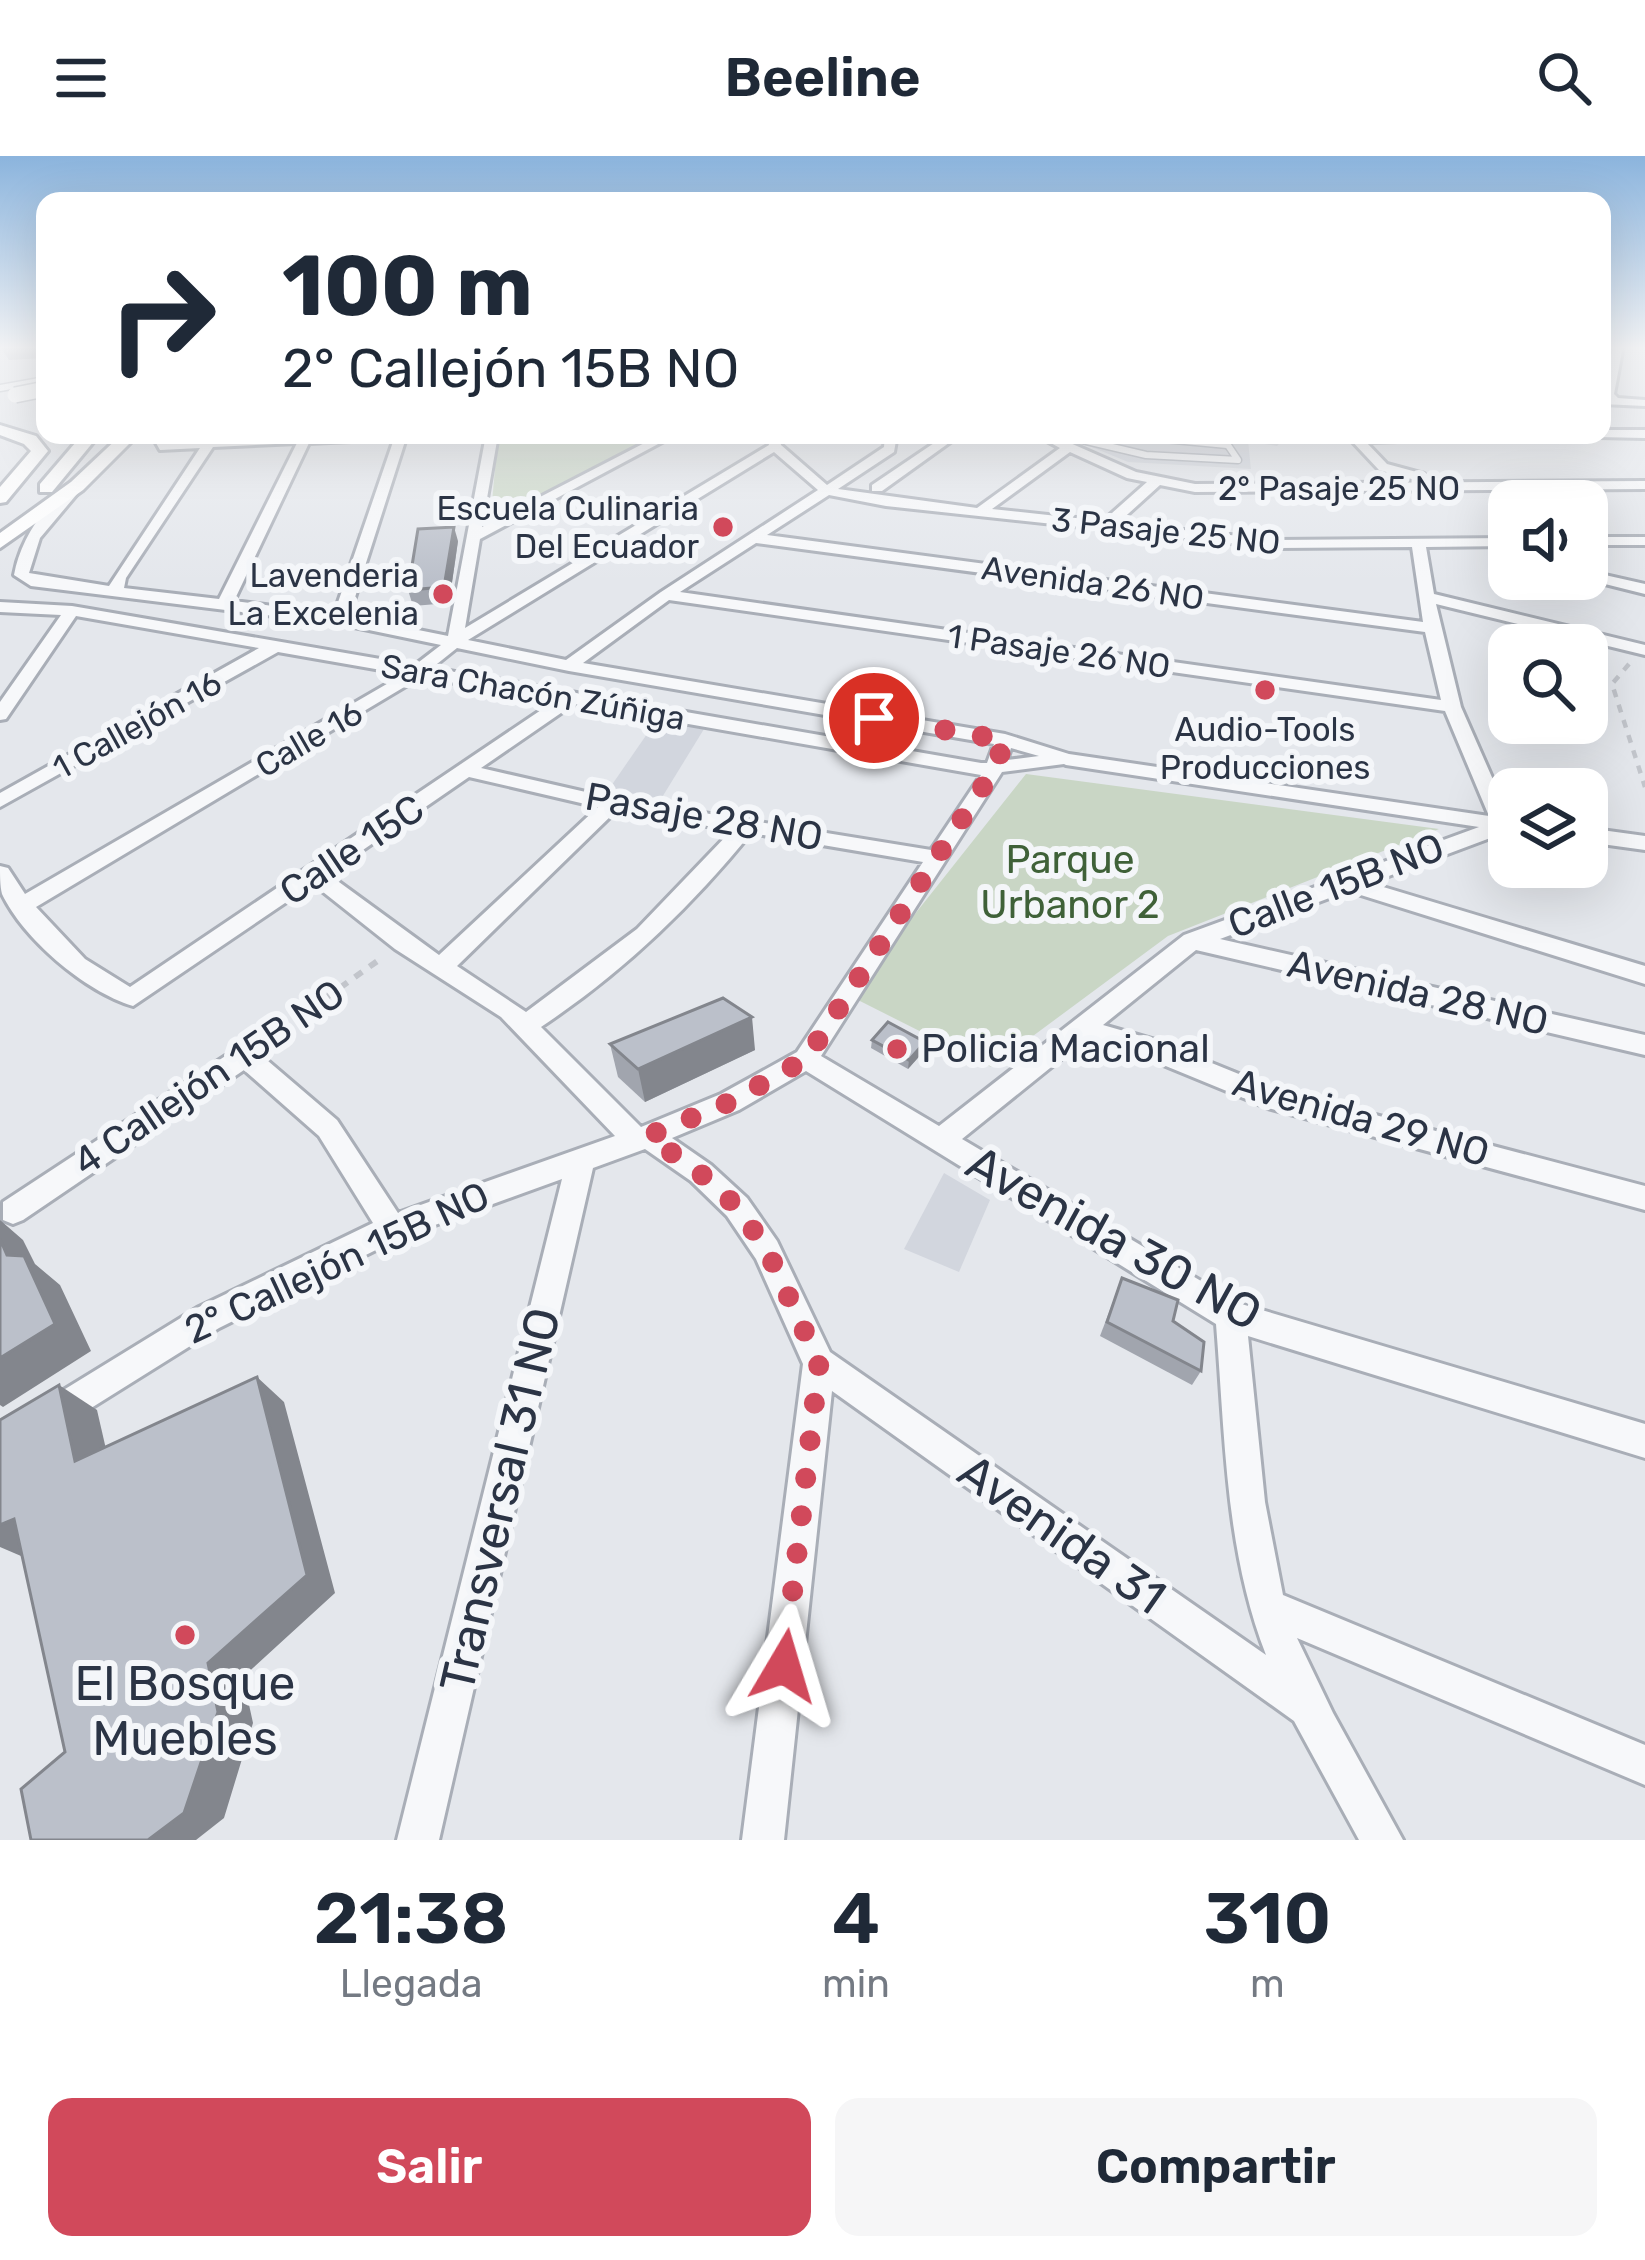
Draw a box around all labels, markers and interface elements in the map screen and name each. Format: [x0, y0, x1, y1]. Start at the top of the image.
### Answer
icon: menu [48, 45, 114, 111]
icon: search [1531, 45, 1597, 111]
text: Beeline [724, 46, 921, 110]
text: 100 m [282, 236, 533, 336]
icon: right [84, 240, 240, 396]
text: 2° Callejón 15B NO [282, 337, 739, 401]
street label: 2° Pasaje 25 NO [1218, 469, 1460, 508]
map controls [1488, 480, 1608, 888]
button: sound [1488, 480, 1608, 600]
place label: Escuela Culinaria Del Ecuador [436, 489, 699, 566]
street label: 3 Pasaje 25 NO [1050, 500, 1282, 562]
marker: Escuela Culinaria Del Ecuador [710, 514, 736, 540]
street label: Avenida 26 NO [979, 548, 1207, 618]
place label: Lavenderia La Excelenia [227, 556, 419, 633]
marker: Lavenderia La Excelenia [430, 581, 456, 607]
street label: 1 Pasaje 26 NO [945, 616, 1173, 686]
button: search [1488, 624, 1608, 744]
street label: Sara Chacón Zúñiga [378, 646, 688, 738]
street label: 1 Callejón 16 [46, 663, 228, 787]
pin [823, 667, 925, 769]
marker: Audio-Tools Producciones [1252, 677, 1278, 703]
icon: arrive [841, 685, 907, 751]
street label: Calle 16 [249, 693, 369, 785]
place label: Audio-Tools Producciones [1160, 710, 1370, 787]
button: layers [1488, 768, 1608, 888]
street label: Pasaje 28 NO [582, 774, 826, 860]
street label: Calle 15C [271, 785, 433, 915]
street label: Calle 15B NO [1222, 824, 1450, 948]
park label: Parque Urbanor 2 [980, 837, 1160, 928]
street label: Avenida 28 NO [1283, 941, 1553, 1045]
street label: 4 Callejón 15B NO [65, 970, 353, 1186]
place label: Policia Macional [921, 1026, 1210, 1072]
marker: Policia Macional [884, 1036, 910, 1062]
street label: Avenida 29 NO [1228, 1059, 1494, 1177]
street label: Avenida 30 NO [957, 1134, 1271, 1342]
street label: 2° Callejón 15B NO [178, 1172, 496, 1354]
street label: Transversal 31 NO [428, 1302, 572, 1698]
street label: Avenida 31 [948, 1442, 1176, 1626]
position arrow [721, 1603, 847, 1729]
marker: El Bosque Muebles [172, 1622, 198, 1648]
place label: El Bosque Muebles [75, 1655, 296, 1767]
text: 21:38 [314, 1876, 508, 1961]
text: 4 [832, 1876, 880, 1961]
text: 310 [1203, 1876, 1331, 1961]
text: Llegada [340, 1961, 482, 2007]
text: min [822, 1961, 890, 2007]
text: m [1250, 1961, 1285, 2007]
button: Salir [48, 2098, 811, 2236]
button: Compartir [835, 2098, 1597, 2236]

